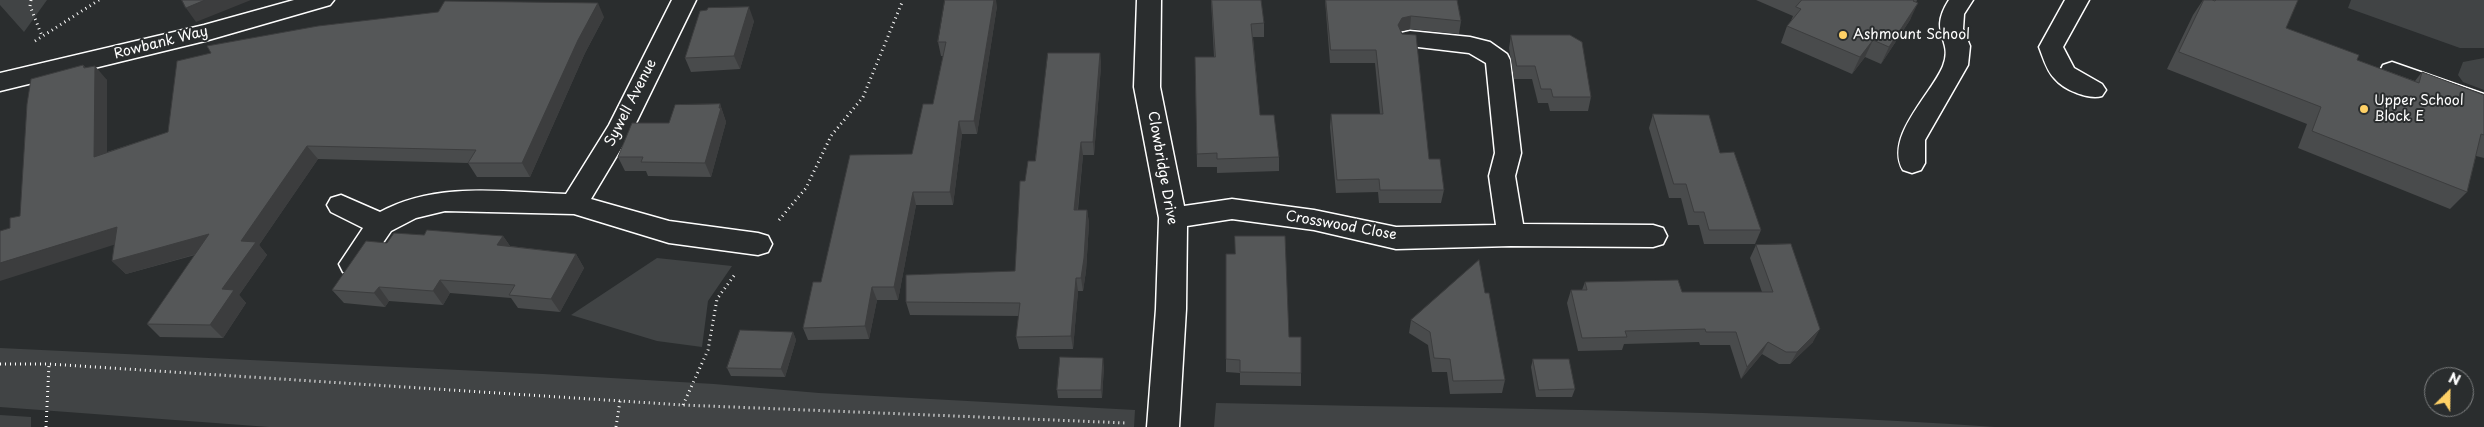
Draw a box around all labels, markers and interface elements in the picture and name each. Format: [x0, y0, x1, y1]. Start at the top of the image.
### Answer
street label: Rowbank Way [112, 23, 210, 63]
place label: Ashmount School [1853, 27, 1970, 43]
marker: Ashmount School [1837, 29, 1849, 41]
street label: Sywell Avenue [602, 56, 660, 150]
place label: Upper School Block E [2374, 93, 2464, 125]
marker: Upper School Block E [2358, 103, 2370, 115]
street label: Clowbridge Drive [1144, 110, 1180, 226]
street label: Crosswood Close [1284, 208, 1398, 244]
north arrow [2424, 367, 2474, 417]
text: N [2445, 367, 2464, 390]

